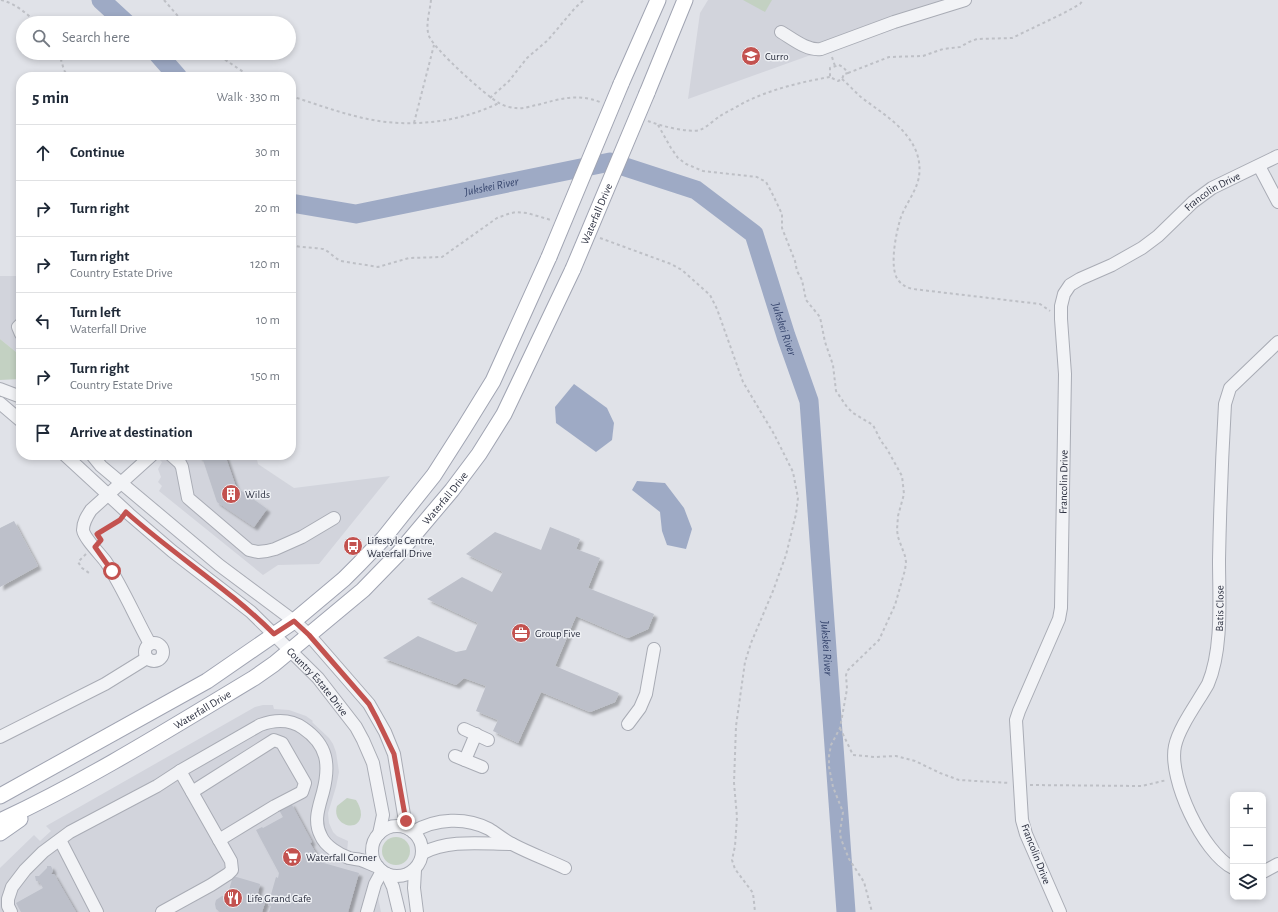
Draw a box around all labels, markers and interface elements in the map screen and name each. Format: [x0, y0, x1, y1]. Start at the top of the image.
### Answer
search box [16, 16, 296, 60]
icon: search [30, 27, 52, 49]
text: Search here [62, 30, 130, 45]
school or university icon: Curro [740, 45, 762, 67]
place label: Curro [765, 51, 789, 62]
text: 5 min [32, 89, 69, 106]
text: Walk · 330 m [217, 91, 280, 104]
icon: ahead [32, 142, 54, 164]
text: Continue [70, 145, 125, 160]
text: 30 m [255, 146, 280, 159]
street label: Francolin Drive [1182, 170, 1242, 213]
water label: Jukskei River [462, 175, 520, 198]
street label: Waterfall Drive [579, 182, 614, 246]
icon: right [32, 198, 54, 220]
text: Turn right [70, 201, 129, 216]
text: 20 m [255, 202, 280, 215]
text: Turn right [70, 249, 129, 264]
icon: right [32, 254, 54, 276]
text: 120 m [250, 258, 280, 271]
text: Country Estate Drive [70, 267, 173, 280]
water label: Jukskei River [770, 300, 799, 358]
text: Turn left [70, 305, 121, 320]
icon: left [32, 310, 54, 332]
text: 10 m [256, 314, 280, 327]
text: Waterfall Drive [70, 323, 147, 336]
text: Turn right [70, 361, 129, 376]
icon: right [32, 366, 54, 388]
text: 150 m [251, 370, 280, 383]
text: Country Estate Drive [70, 379, 173, 392]
icon: arrive [32, 422, 54, 444]
text: Arrive at destination [70, 425, 193, 440]
street label: Francolin Drive [1057, 450, 1069, 514]
street label: Waterfall Drive [420, 469, 469, 527]
building icon: Wilds [220, 483, 242, 505]
place label: Wilds [245, 489, 270, 500]
bus stop icon: Lifestyle Centre, Waterfall Drive [342, 535, 364, 557]
place label: Lifestyle Centre, Waterfall Drive [367, 535, 435, 559]
route start [103, 562, 121, 580]
street label: Batis Close [1213, 585, 1225, 632]
water label: Jukskei River [819, 619, 835, 677]
office icon: Group Five [510, 622, 532, 644]
place label: Group Five [535, 628, 580, 639]
street label: Country Estate Drive [285, 645, 350, 718]
street label: Waterfall Drive [172, 688, 233, 731]
map controls [1230, 792, 1266, 900]
button: + [1230, 792, 1266, 828]
route end [397, 812, 415, 830]
street label: Francolin Drive [1019, 822, 1053, 886]
button: − [1230, 828, 1266, 864]
supermarket icon: Waterfall Corner [281, 846, 303, 868]
place label: Waterfall Corner [306, 852, 377, 863]
button: layers [1230, 864, 1266, 900]
restaurant icon: Life Grand Cafe [222, 887, 244, 909]
place label: Life Grand Cafe [247, 893, 311, 904]

